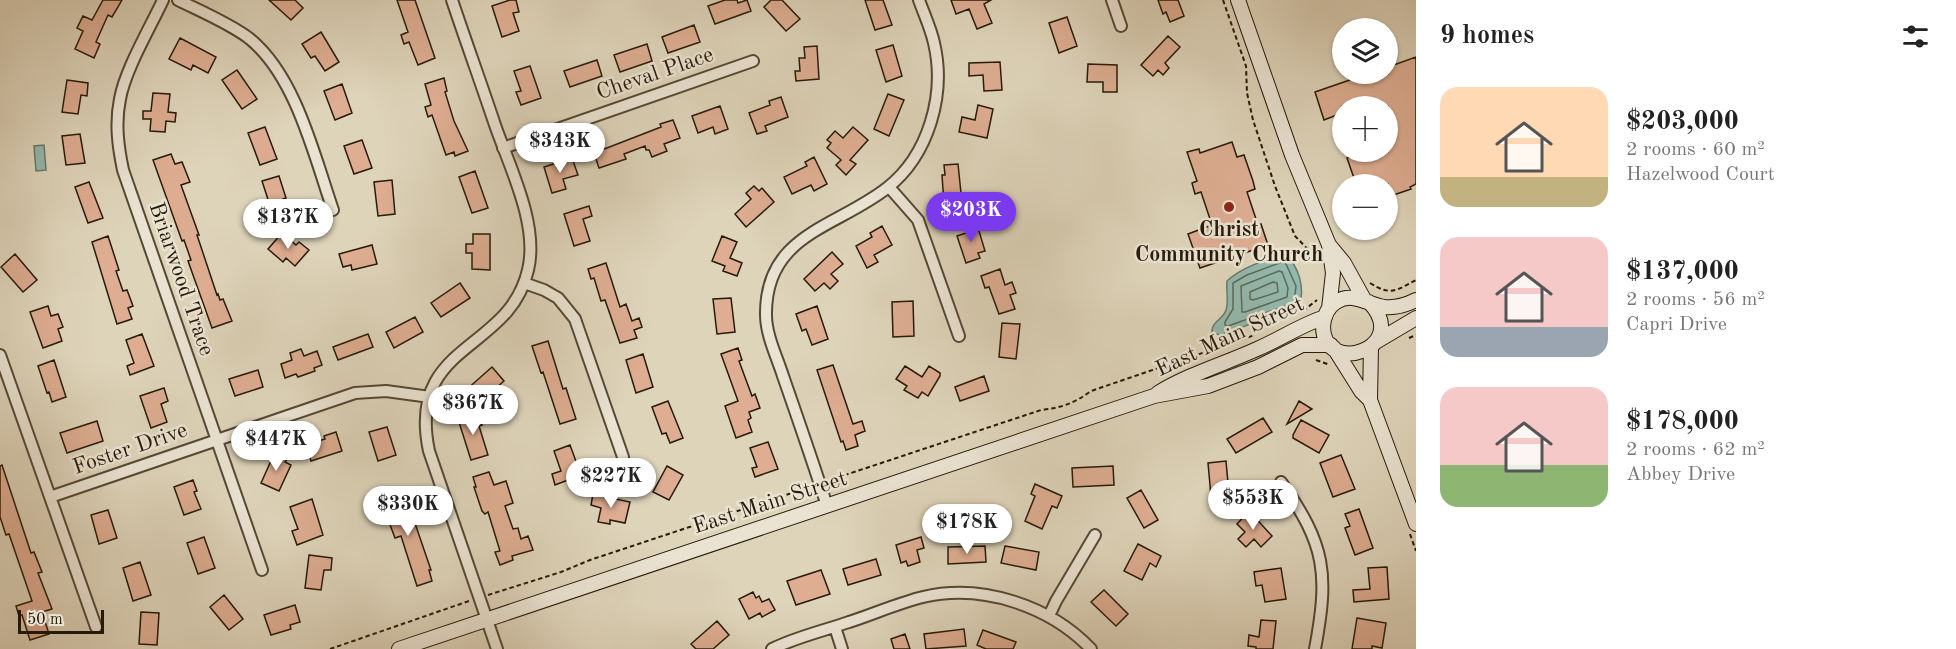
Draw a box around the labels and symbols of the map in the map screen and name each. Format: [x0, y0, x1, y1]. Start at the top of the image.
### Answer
street label: Cheval Place [594, 44, 716, 104]
pin: $343K [518, 123, 602, 174]
pin: $203K [929, 192, 1013, 243]
street label: Briarwood Trace [144, 199, 218, 359]
pin: $137K [246, 199, 330, 250]
marker: Christ Community Church [1222, 200, 1236, 214]
place label: Christ Community Church [1135, 219, 1323, 266]
street label: East Main Street [1152, 293, 1308, 381]
pin: $367K [431, 385, 515, 436]
street label: Foster Drive [70, 419, 190, 479]
pin: $447K [234, 421, 318, 472]
pin: $227K [569, 458, 653, 509]
street label: East Main Street [690, 468, 850, 538]
pin: $553K [1211, 480, 1295, 531]
pin: $330K [366, 486, 450, 537]
pin: $178K [925, 504, 1009, 555]
scale bar [18, 607, 104, 634]

